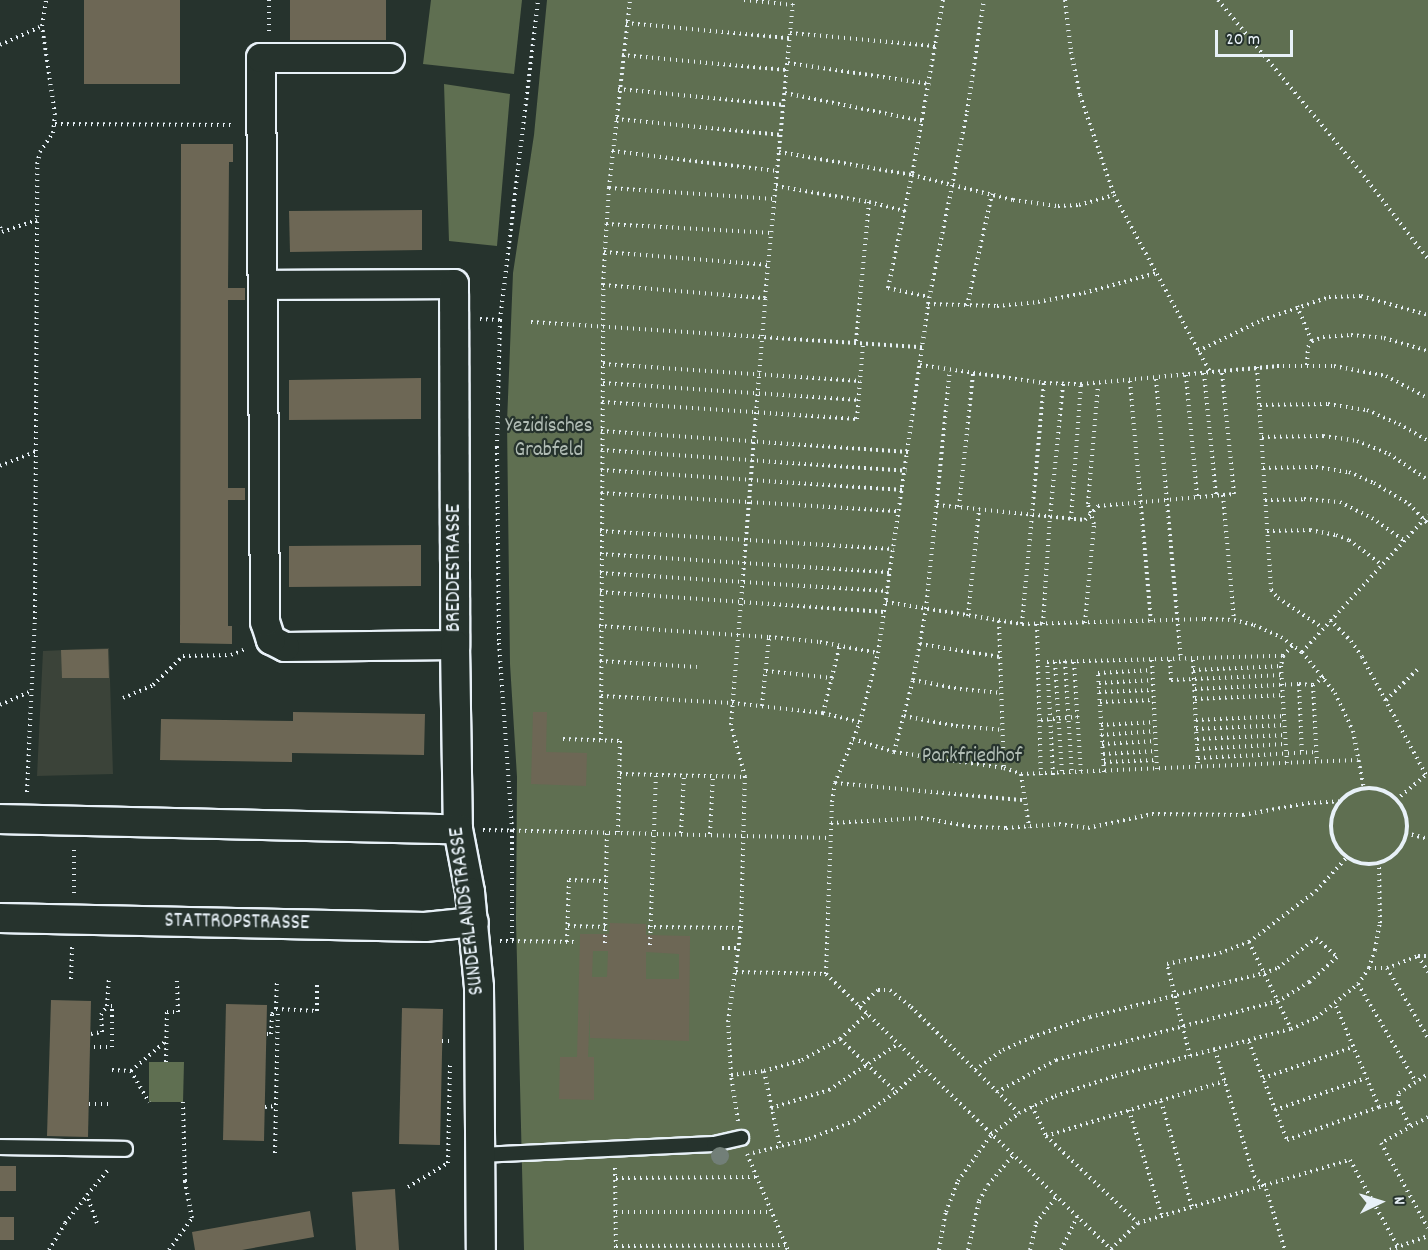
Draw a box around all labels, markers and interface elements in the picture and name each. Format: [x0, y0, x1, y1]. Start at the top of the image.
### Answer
scale bar [1218, 18, 1296, 56]
text: 20 m [1226, 28, 1260, 53]
park label: Yezidisches Grabfeld [505, 414, 593, 464]
street label: BREDDESTRASSE [442, 504, 468, 632]
park label: Parkfriedhof [922, 744, 1022, 770]
street label: SUNDERLANDSTRASSE [445, 826, 491, 996]
street label: STATTROPSTRASSE [164, 909, 310, 937]
north arrow [1350, 1172, 1410, 1232]
text: N [1387, 1196, 1410, 1205]

